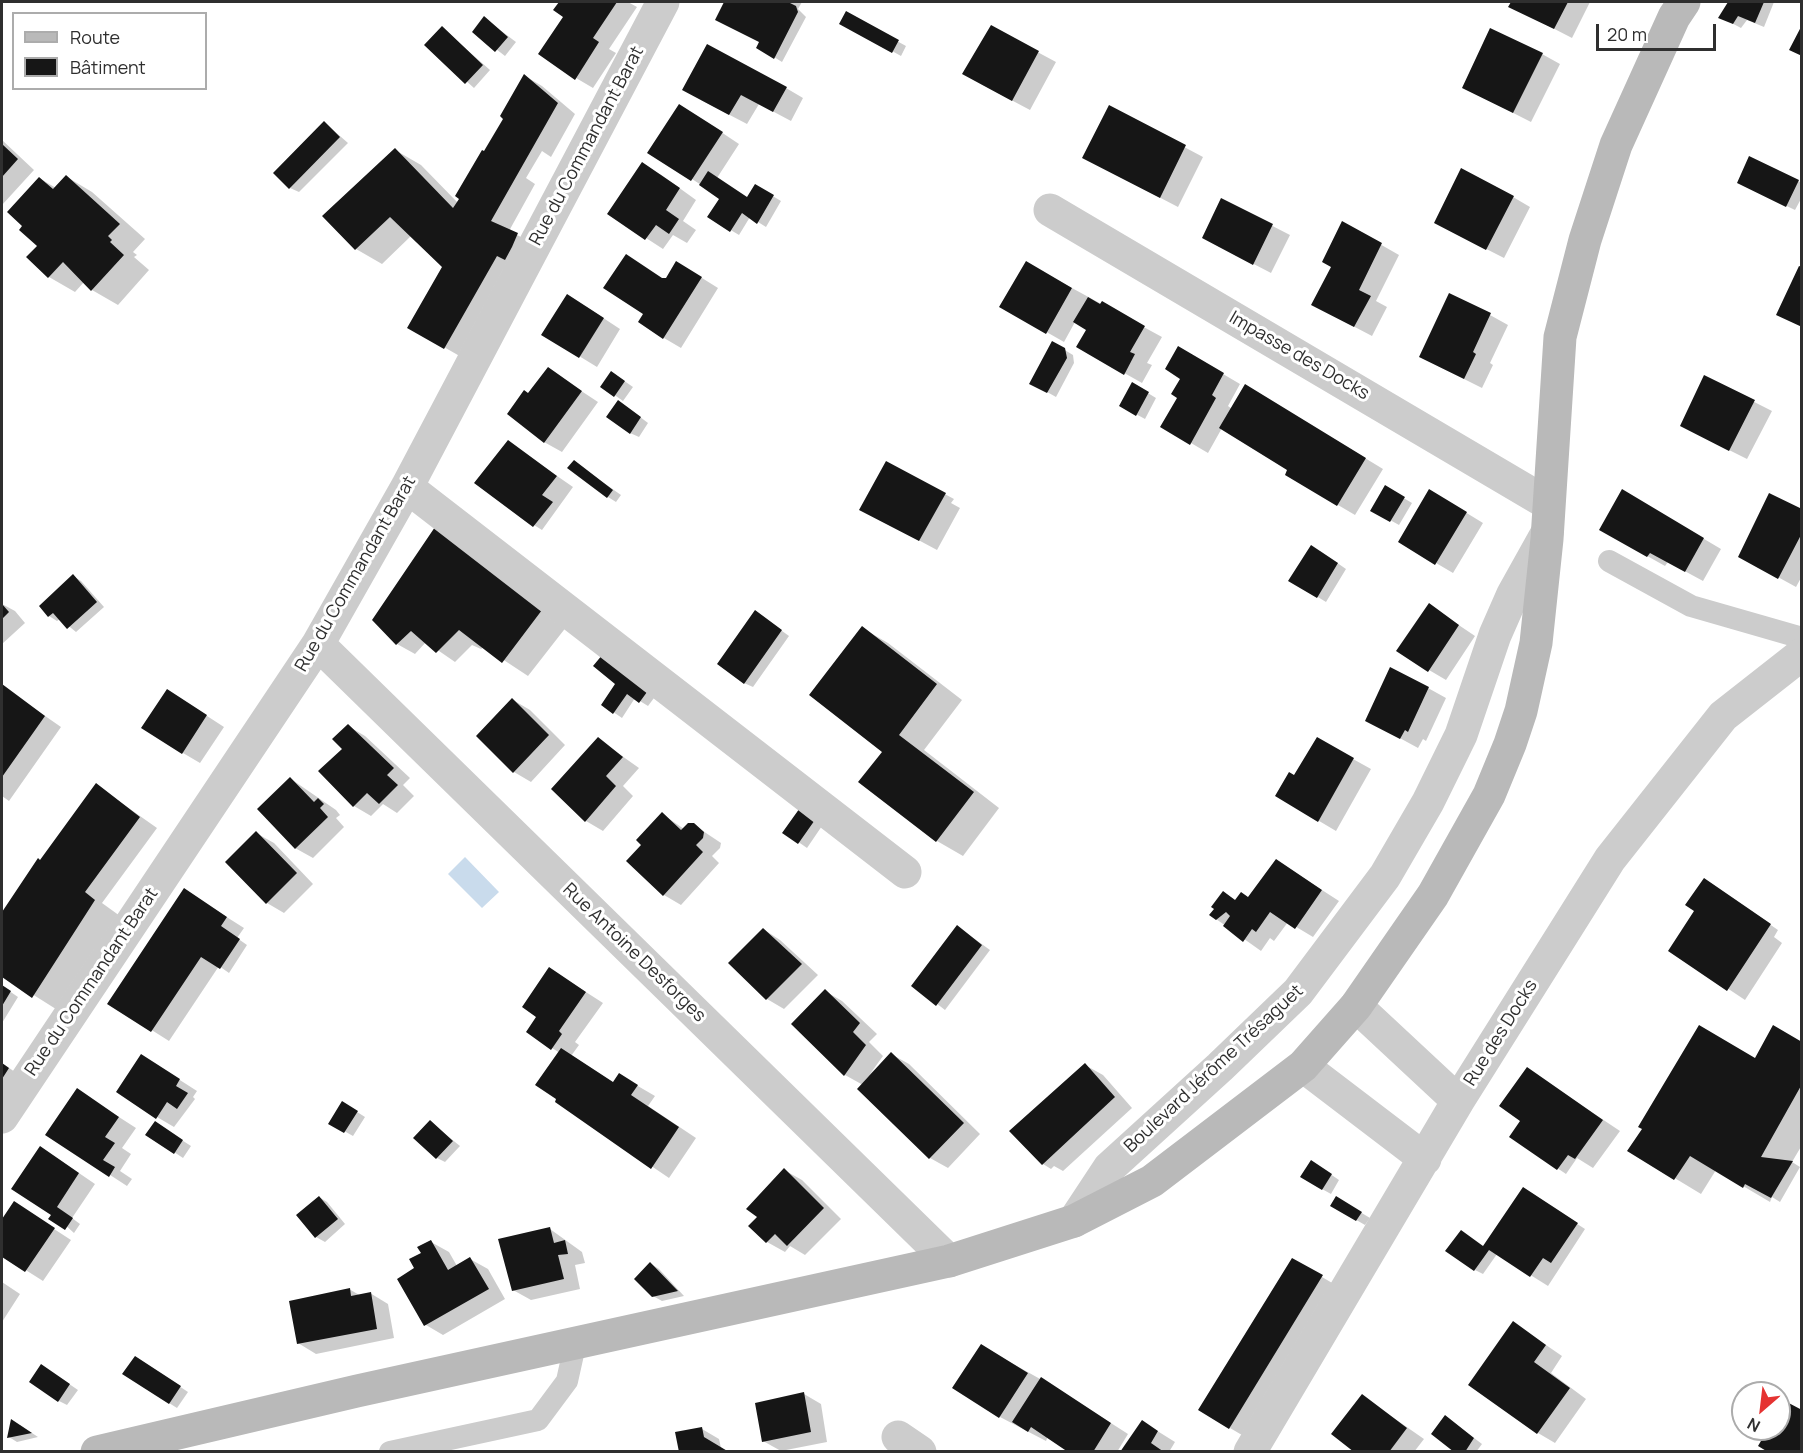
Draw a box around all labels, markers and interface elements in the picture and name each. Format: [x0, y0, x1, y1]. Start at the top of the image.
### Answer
legend [12, 12, 207, 90]
scale bar [1599, 12, 1719, 50]
text: 20 m [1607, 22, 1647, 46]
text: Route [70, 25, 120, 49]
street label: Rue du Commandant Barat [525, 43, 649, 249]
text: Bâtiment [70, 55, 146, 79]
street label: Impasse des Docks [1225, 307, 1373, 405]
street label: Rue du Commandant Barat [291, 472, 421, 676]
street label: Rue Antoine Desforges [558, 879, 710, 1027]
street label: Rue du Commandant Barat [21, 884, 163, 1080]
street label: Rue des Docks [1460, 976, 1542, 1090]
street label: Boulevard Jérôme Trésaguet [1120, 980, 1308, 1158]
north arrow [1731, 1381, 1791, 1441]
text: N [1743, 1413, 1764, 1438]

